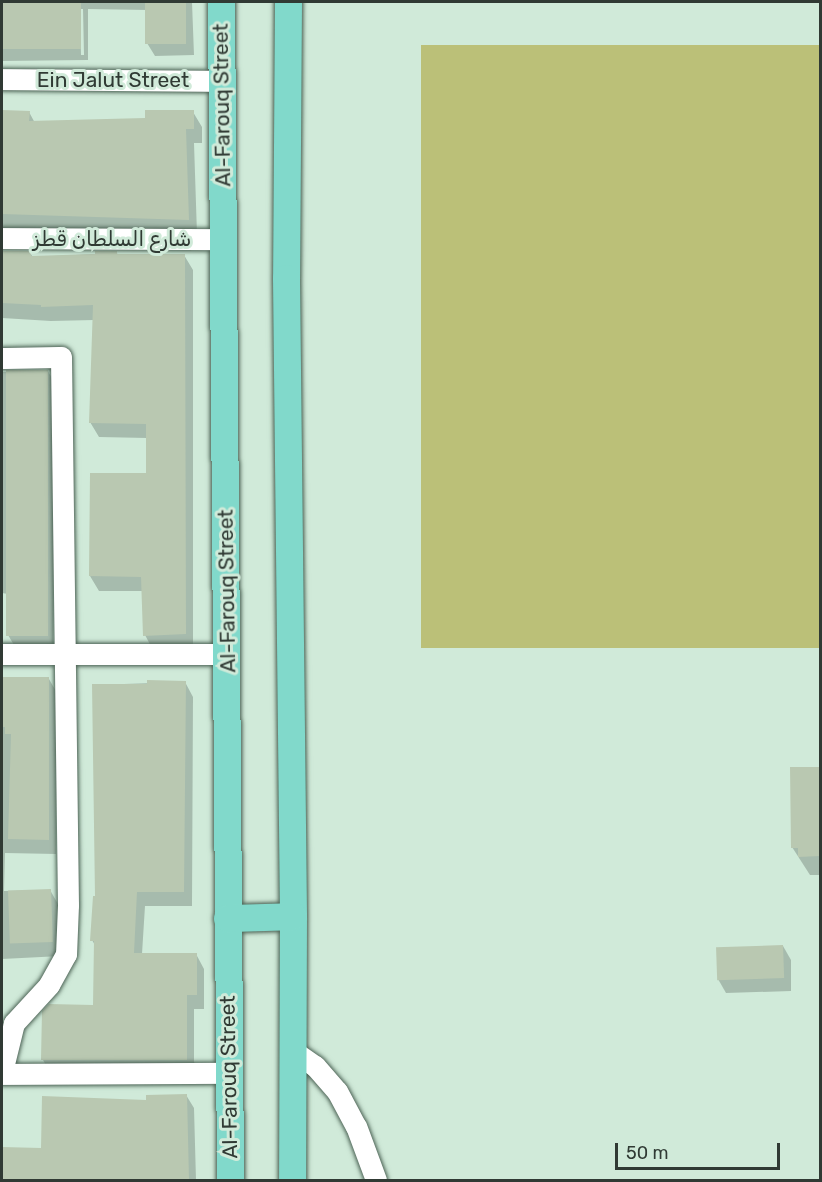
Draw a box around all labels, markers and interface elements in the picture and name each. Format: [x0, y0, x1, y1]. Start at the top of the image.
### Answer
street label: Al-Farouq Street [208, 23, 236, 187]
street label: Ein Jalut Street [37, 67, 189, 93]
street label: شارع السلطان قطز [33, 226, 191, 252]
street label: Al-Farouq Street [213, 509, 241, 673]
street label: Al-Farouq Street [215, 995, 243, 1159]
scale bar [618, 1131, 783, 1169]
text: 50 m [626, 1142, 669, 1164]

